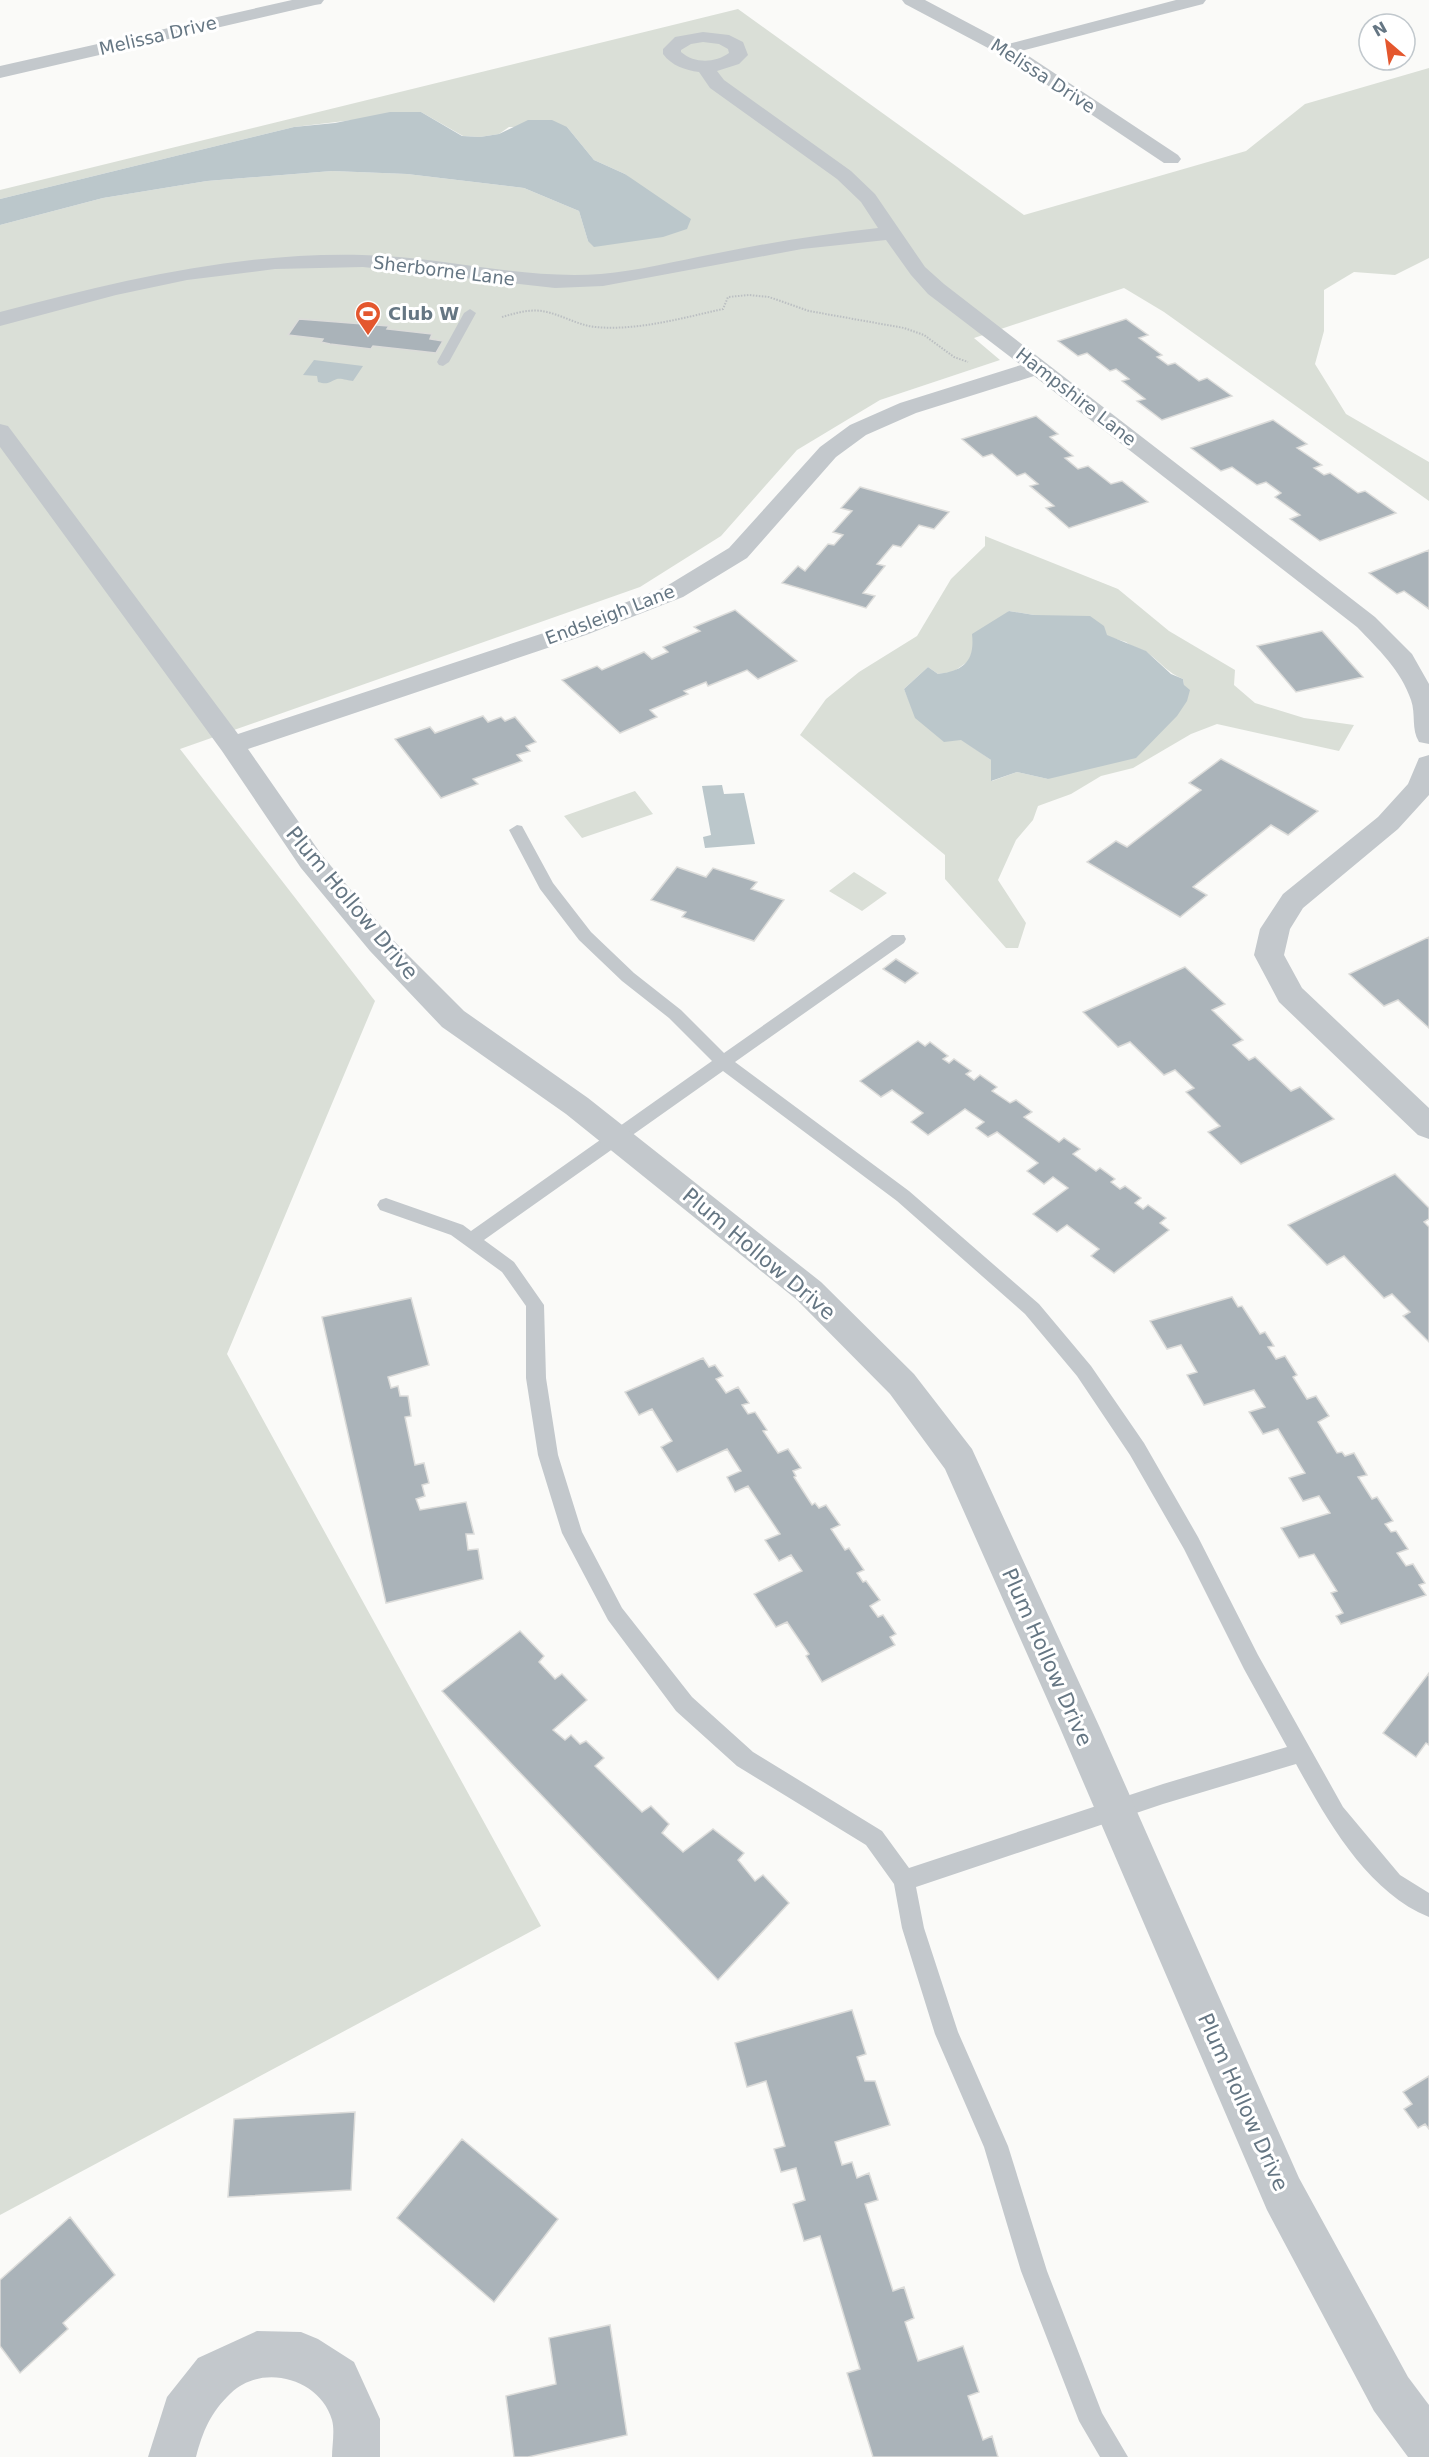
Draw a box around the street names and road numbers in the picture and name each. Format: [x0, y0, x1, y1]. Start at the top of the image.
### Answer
street label: Melissa Drive [97, 12, 219, 59]
street label: Melissa Drive [987, 34, 1099, 117]
street label: Sherborne Lane [372, 251, 516, 290]
street label: Hampshire Lane [1012, 343, 1141, 450]
street label: Endsleigh Lane [542, 580, 677, 649]
street label: Plum Hollow Drive [281, 822, 423, 984]
street label: Plum Hollow Drive [678, 1183, 840, 1325]
street label: Plum Hollow Drive [997, 1564, 1097, 1750]
street label: Plum Hollow Drive [1193, 2009, 1293, 2195]

